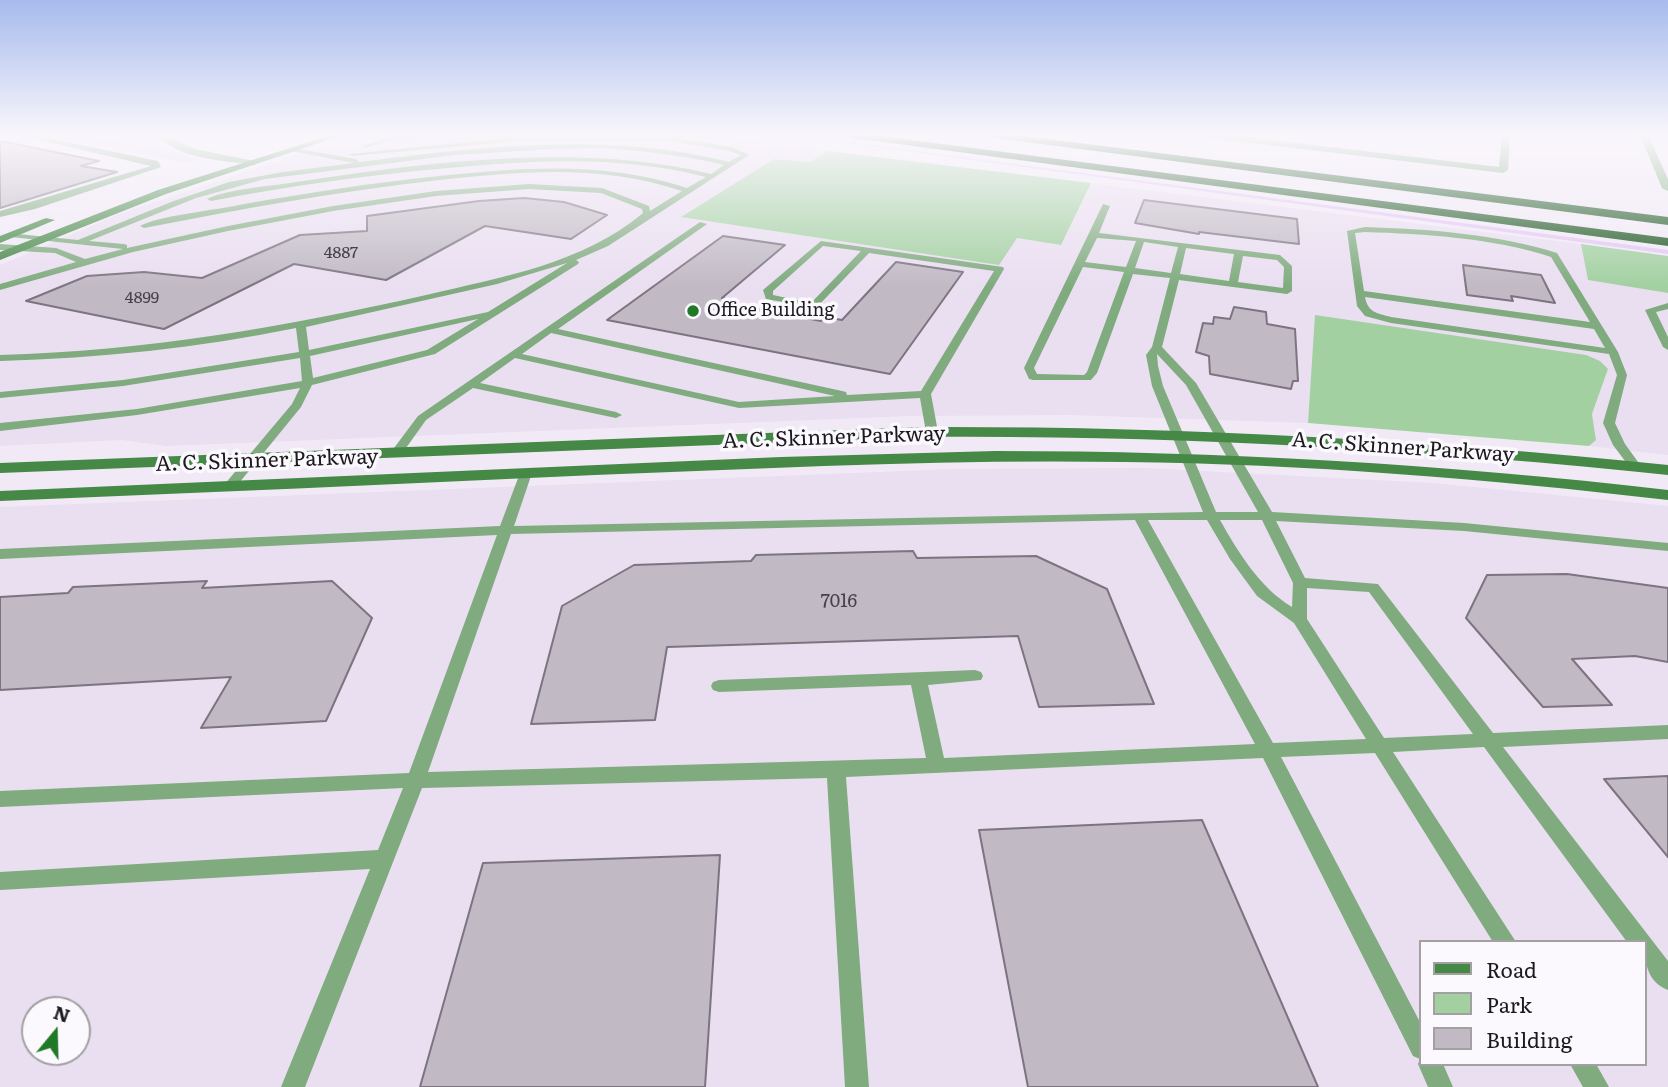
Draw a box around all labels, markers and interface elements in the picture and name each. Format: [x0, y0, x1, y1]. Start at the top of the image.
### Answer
house number: 4887 [324, 243, 358, 263]
house number: 4899 [125, 288, 159, 308]
place label: Office Building [707, 300, 835, 322]
marker: Office Building [685, 303, 701, 319]
street label: A. C. Skinner Parkway [722, 422, 946, 454]
street label: A. C. Skinner Parkway [1291, 428, 1515, 468]
street label: A. C. Skinner Parkway [155, 445, 379, 477]
house number: 7016 [821, 591, 857, 613]
legend [1420, 940, 1647, 1066]
text: Road [1486, 953, 1537, 984]
text: Park [1486, 988, 1532, 1019]
north arrow [21, 996, 91, 1066]
text: N [50, 997, 74, 1029]
text: Building [1486, 1023, 1572, 1054]

